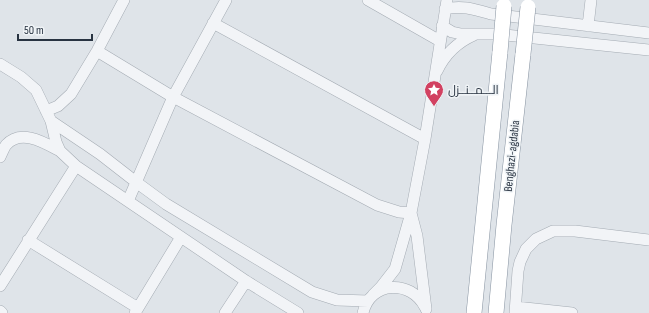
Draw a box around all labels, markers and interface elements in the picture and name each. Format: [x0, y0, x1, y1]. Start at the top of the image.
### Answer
scale bar [18, 16, 92, 42]
text: 50 m [24, 23, 44, 38]
place icon: الـــمــنــزل [423, 79, 445, 107]
place label: الـــمــنــزل [448, 83, 499, 98]
street label: Benghazi-agdabia [501, 119, 523, 192]

